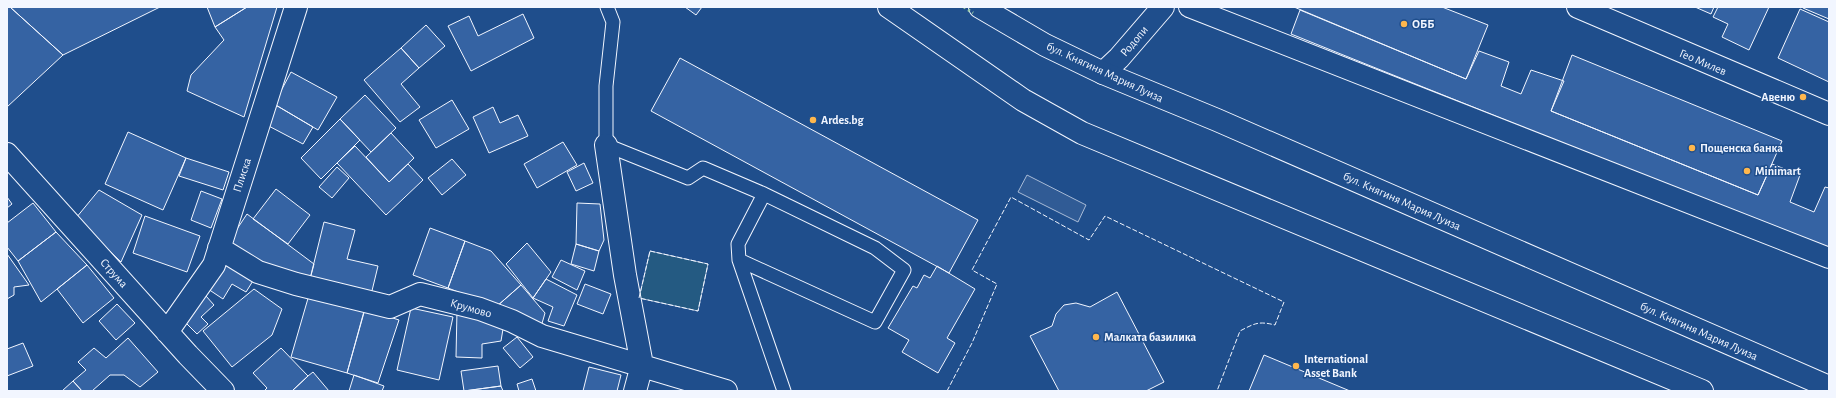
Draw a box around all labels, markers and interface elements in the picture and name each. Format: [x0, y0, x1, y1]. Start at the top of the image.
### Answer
place label: ОББ [1412, 18, 1434, 30]
marker: ОББ [1399, 19, 1409, 29]
street label: Родопи [1118, 23, 1150, 59]
street label: бул. Княгиня Мария Луиза [1044, 40, 1166, 105]
street label: Гео Милев [1678, 47, 1729, 77]
place label: Авеню [1761, 91, 1796, 103]
marker: Авеню [1798, 92, 1808, 102]
place label: Ardes.bg [821, 114, 864, 126]
marker: Ardes.bg [808, 115, 818, 125]
place label: Пощенска банка [1700, 142, 1783, 154]
marker: Пощенска банка [1687, 143, 1697, 153]
street label: Плиска [231, 156, 253, 194]
place label: Minimart [1755, 165, 1801, 177]
marker: Minimart [1742, 166, 1752, 176]
street label: бул. Княгиня Мария Луиза [1341, 170, 1463, 234]
street label: Струма [97, 256, 130, 291]
street label: Крумово [449, 296, 493, 321]
street label: бул. Княгиня Мария Луиза [1638, 300, 1760, 364]
place label: Малката базилика [1104, 331, 1196, 343]
marker: Малката базилика [1091, 332, 1101, 342]
place label: International Asset Bank [1304, 353, 1368, 379]
marker: International Asset Bank [1291, 361, 1301, 371]

